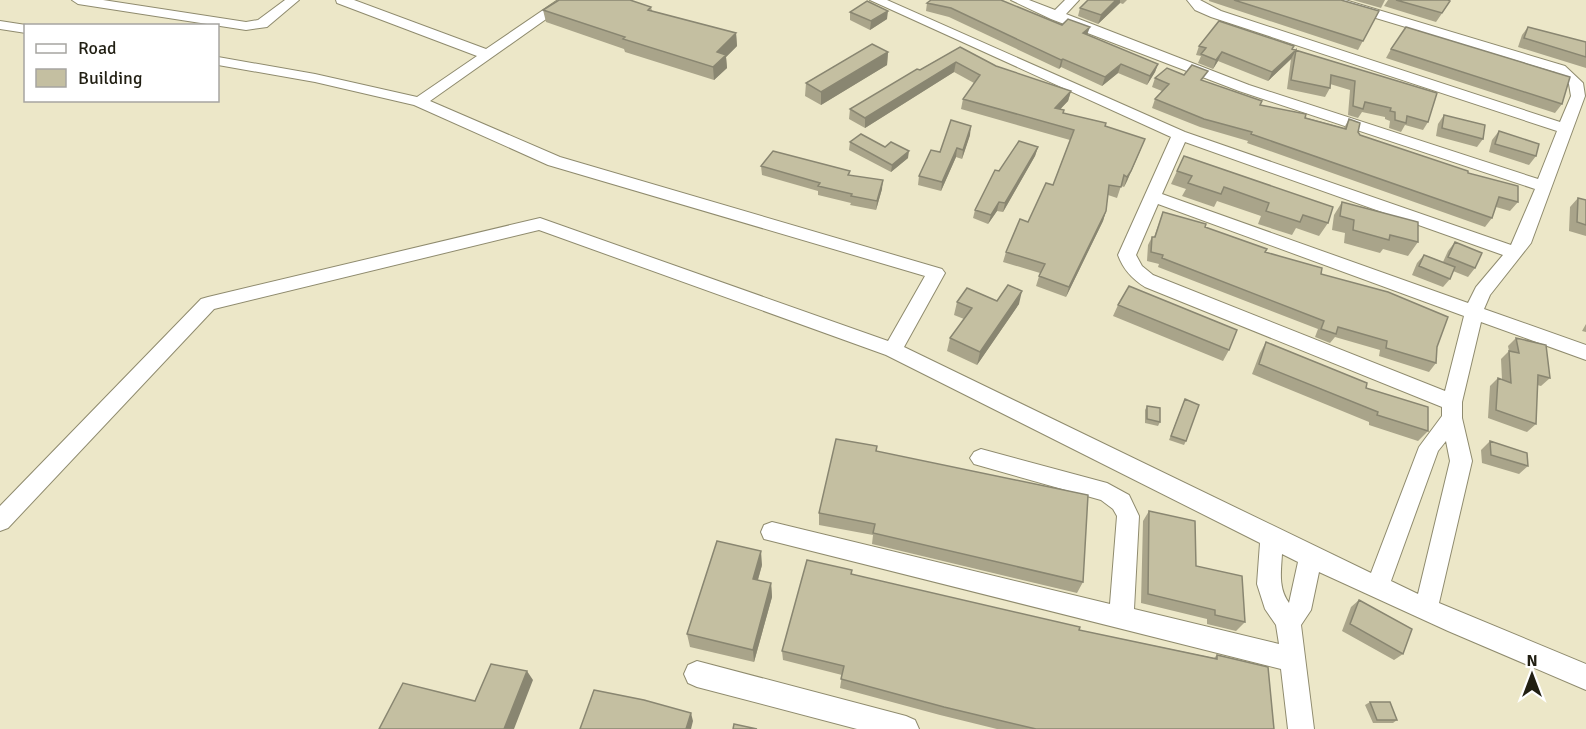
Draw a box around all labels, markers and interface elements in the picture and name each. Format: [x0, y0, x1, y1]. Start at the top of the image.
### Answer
legend [24, 24, 219, 102]
text: Road [78, 37, 117, 59]
text: Building [78, 67, 142, 89]
north arrow [1502, 645, 1562, 705]
text: N [1526, 651, 1538, 671]

